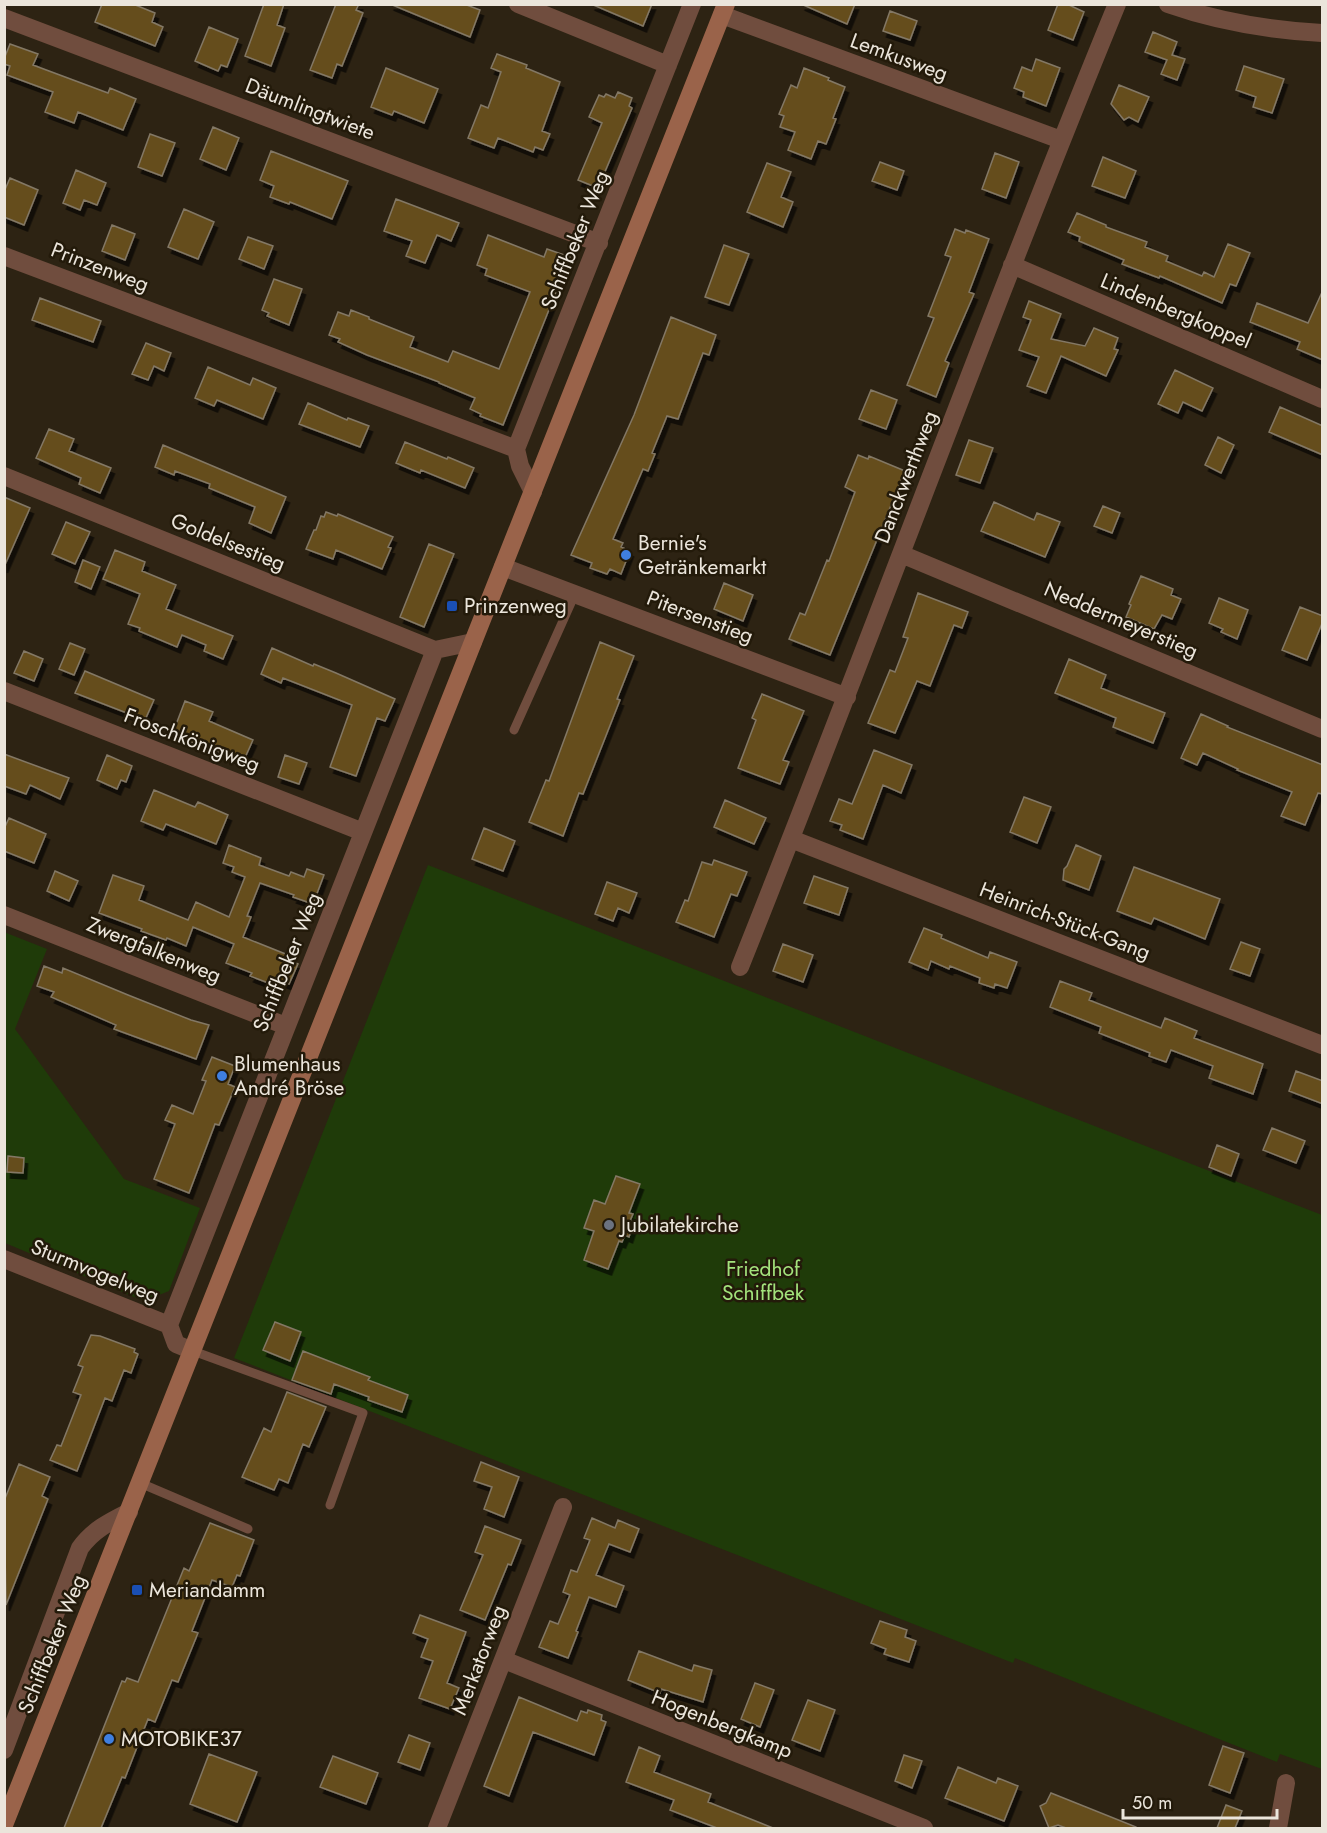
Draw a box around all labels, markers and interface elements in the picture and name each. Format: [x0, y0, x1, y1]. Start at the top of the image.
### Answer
street label: Lemkusweg [846, 25, 952, 89]
street label: Däumlingtwiete [241, 71, 379, 148]
street label: Schiffbeker Weg [533, 166, 617, 314]
street label: Prinzenweg [47, 235, 153, 299]
street label: Lindenbergkoppel [1096, 266, 1256, 356]
street label: Danckwerthweg [867, 406, 945, 548]
street label: Goldelsestieg [166, 505, 290, 579]
place label: Bernie's Getränkemarkt [638, 528, 766, 582]
marker: Bernie's Getränkemarkt [619, 548, 633, 562]
street label: Neddermeyerstieg [1039, 574, 1203, 666]
street label: Pitersenstieg [642, 583, 758, 651]
place label: Prinzenweg [464, 591, 567, 621]
marker: Prinzenweg [445, 599, 459, 613]
street label: Froschkönigweg [120, 700, 264, 780]
street label: Heinrich-Stück-Gang [975, 875, 1155, 967]
street label: Schiffbeker Weg [245, 888, 329, 1036]
street label: Zwergfalkenweg [82, 909, 226, 991]
place label: Blumenhaus André Bröse [234, 1049, 344, 1103]
marker: Blumenhaus André Bröse [215, 1069, 229, 1083]
place label: Jubilatekirche [618, 1210, 739, 1240]
marker: Jubilatekirche [602, 1218, 616, 1232]
street label: Sturmvogelweg [26, 1232, 164, 1310]
park label: Friedhof Schiffbek [722, 1254, 805, 1308]
street label: Schiffbeker Weg [10, 1570, 94, 1718]
place label: Meriandamm [149, 1575, 265, 1605]
marker: Meriandamm [130, 1583, 144, 1597]
street label: Merkatorweg [444, 1601, 514, 1719]
street label: Hogenbergkamp [647, 1682, 797, 1766]
place label: MOTOBIKE37 [121, 1724, 242, 1754]
marker: MOTOBIKE37 [102, 1732, 116, 1746]
scale bar [1123, 1782, 1278, 1820]
text: 50 m [1132, 1790, 1172, 1816]

